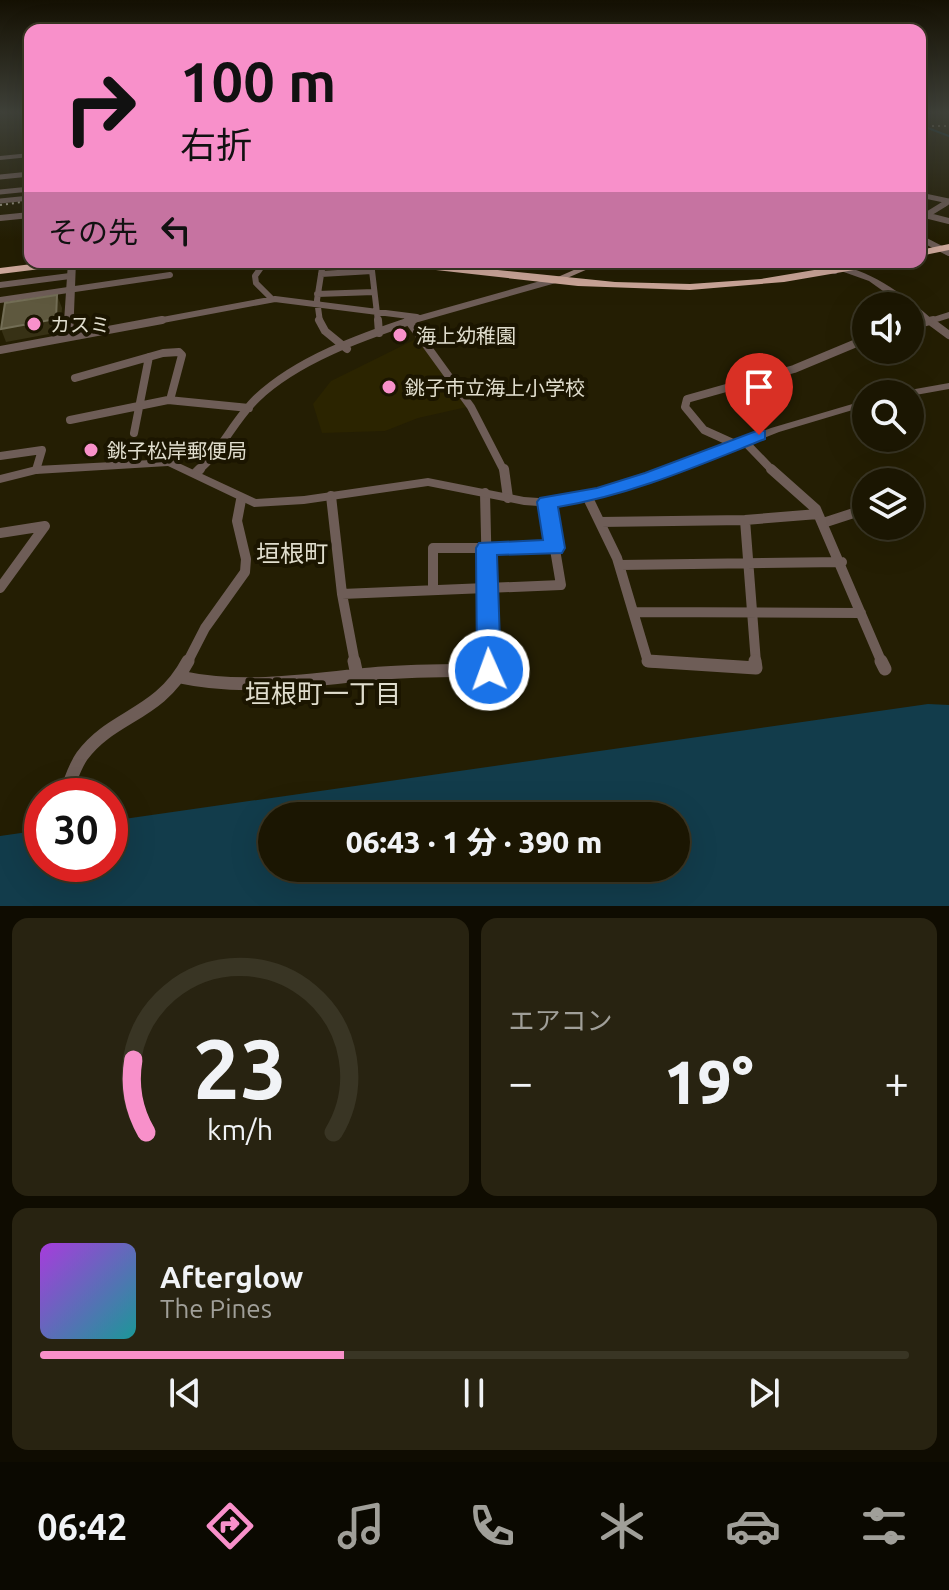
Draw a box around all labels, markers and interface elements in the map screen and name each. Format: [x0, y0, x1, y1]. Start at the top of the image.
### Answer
text: 100 m [180, 50, 336, 113]
icon: right [48, 56, 152, 160]
text: 右折 [180, 124, 252, 165]
icon: left [154, 208, 198, 252]
text: その先 [48, 215, 138, 249]
map controls [852, 292, 924, 540]
button: sound [852, 292, 924, 364]
place label: カスミ [50, 313, 110, 336]
marker: カスミ [25, 315, 43, 333]
place label: 海上幼稚園 [416, 324, 516, 347]
marker: 海上幼稚園 [391, 326, 409, 344]
pin [725, 353, 793, 435]
icon: arrive [737, 365, 781, 409]
place label: 銚子市立海上小学校 [405, 376, 585, 399]
marker: 銚子市立海上小学校 [380, 378, 398, 396]
button: search [852, 380, 924, 452]
place label: 銚子松岸郵便局 [107, 439, 247, 462]
marker: 銚子松岸郵便局 [82, 441, 100, 459]
button: layers [852, 468, 924, 540]
district label: 垣根町 [256, 540, 328, 567]
position arrow [447, 628, 531, 712]
district label: 垣根町一丁目 [245, 679, 401, 708]
speed limit sign: 30 [24, 778, 128, 882]
text: 06:43 · 1 分 · 390 m [346, 825, 602, 859]
text: エアコン [509, 1006, 613, 1035]
text: 23 [193, 1021, 287, 1115]
text: 19° [664, 1048, 753, 1115]
text: − [509, 1057, 533, 1106]
text: + [884, 1057, 909, 1106]
text: km/h [207, 1113, 273, 1145]
text: Afterglow [160, 1260, 303, 1294]
text: The Pines [160, 1294, 272, 1323]
icon: previous [163, 1371, 207, 1415]
icon: pause [452, 1371, 496, 1415]
icon: next [742, 1371, 786, 1415]
icon: directions [202, 1498, 258, 1554]
icon: music [333, 1498, 389, 1554]
icon: phone [464, 1498, 520, 1554]
icon: climate [594, 1498, 650, 1554]
icon: car [725, 1498, 781, 1554]
icon: filters [856, 1498, 912, 1554]
text: 06:42 [37, 1506, 127, 1547]

